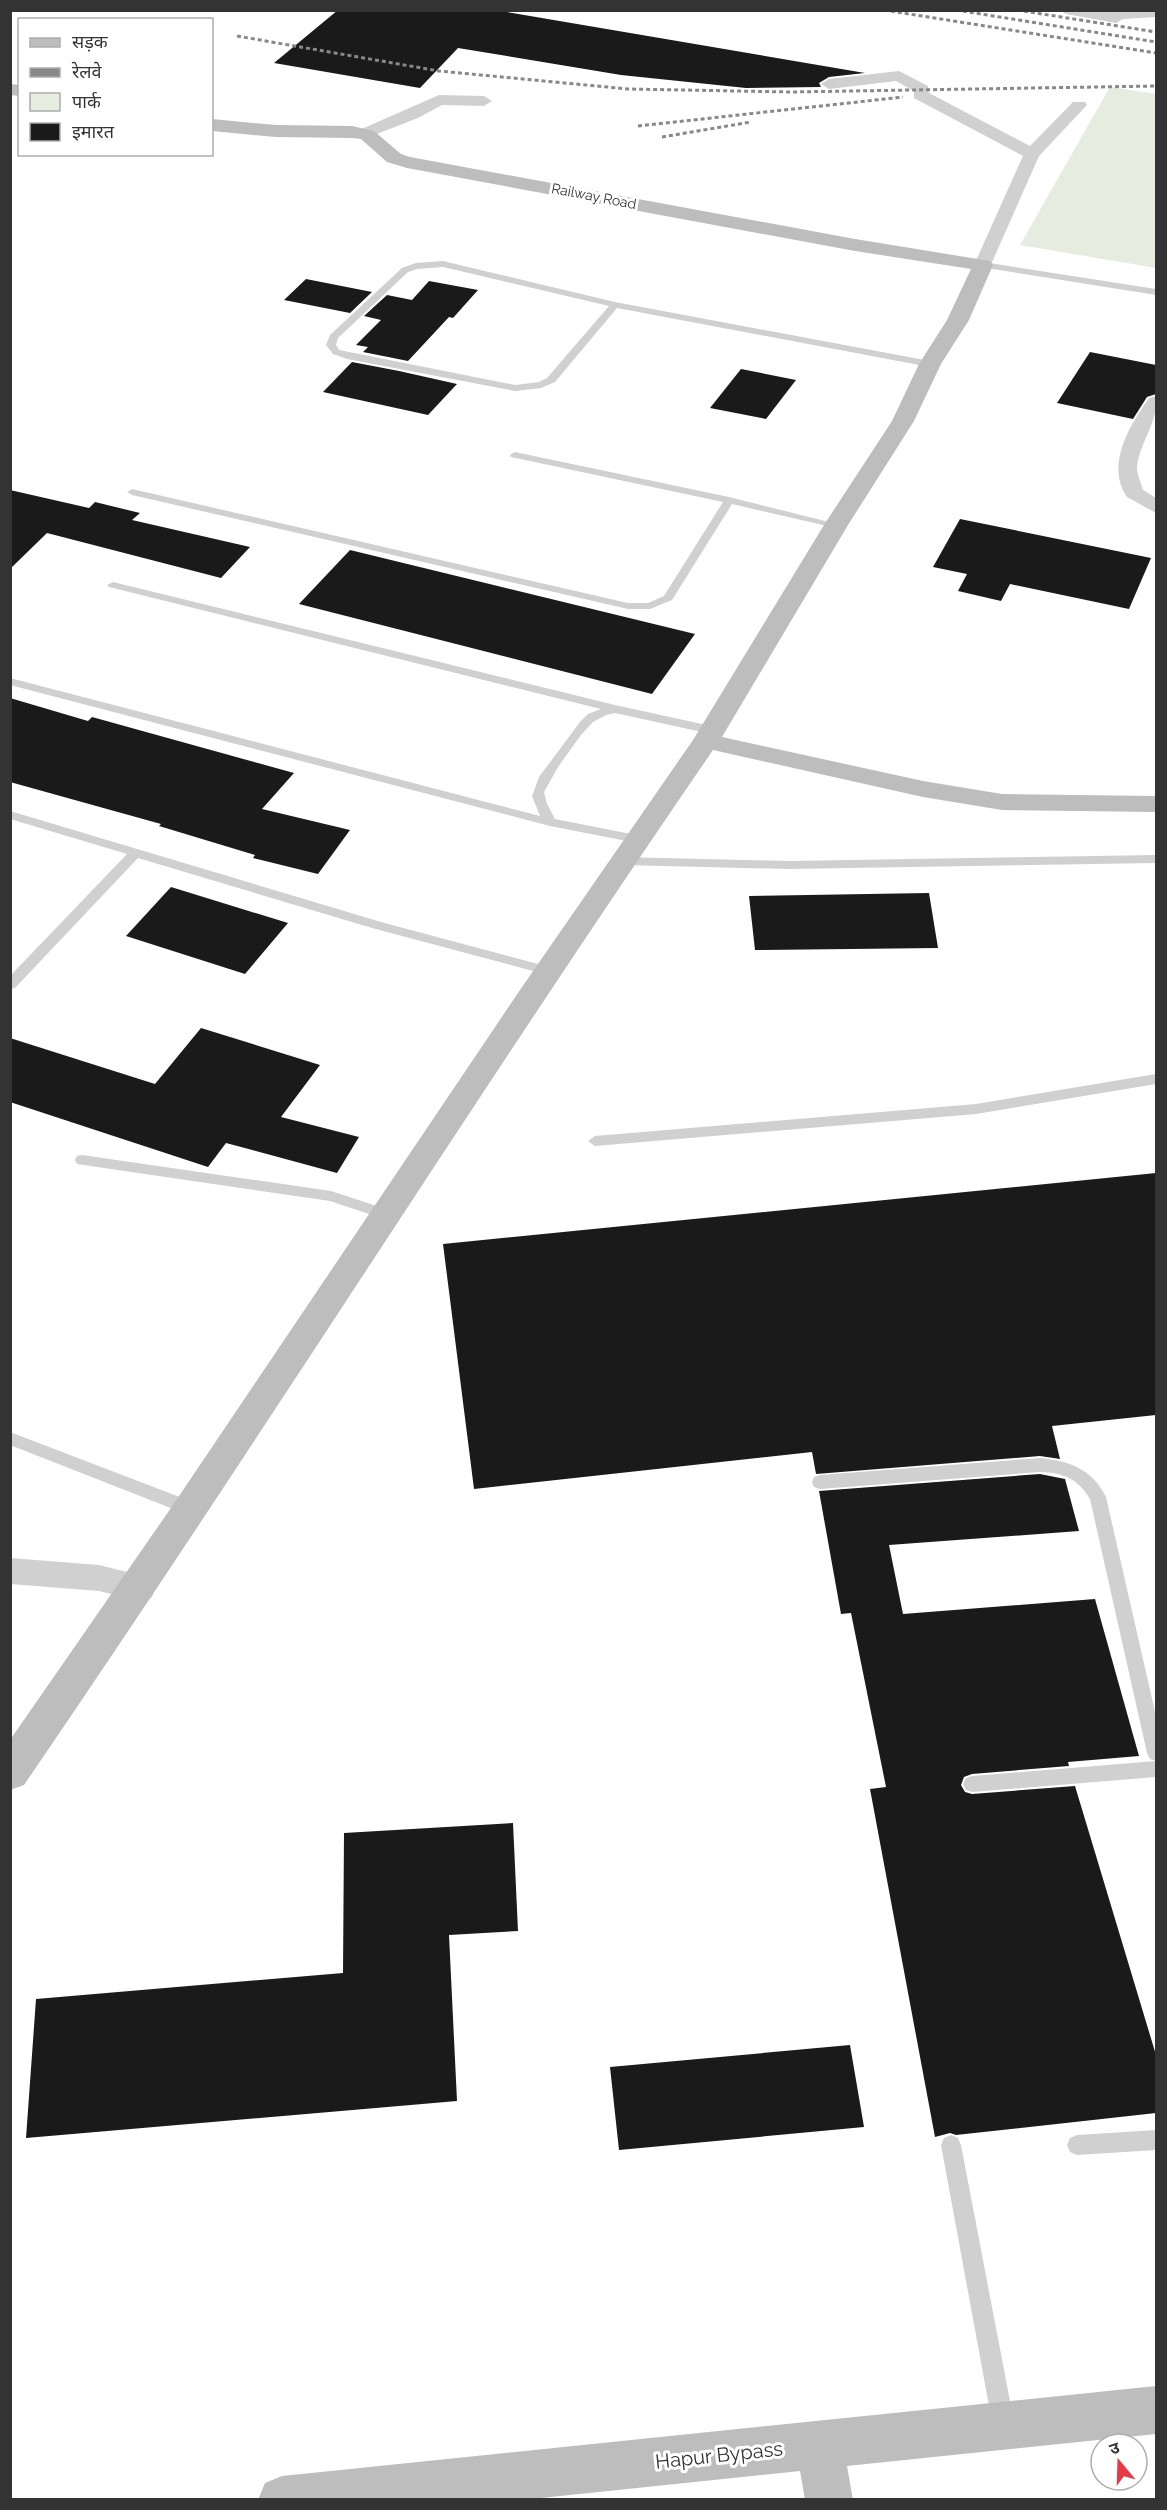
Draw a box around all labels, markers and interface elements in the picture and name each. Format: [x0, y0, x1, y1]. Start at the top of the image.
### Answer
legend [18, 18, 213, 156]
text: सड़क [72, 31, 109, 52]
text: रेलवे [71, 61, 103, 82]
text: पार्क [72, 91, 102, 112]
text: इमारत [72, 121, 115, 142]
street label: Railway Road [550, 180, 638, 212]
north arrow [1089, 2432, 1149, 2492]
street label: Hapur Bypass [654, 2436, 784, 2474]
text: उ [1107, 2438, 1122, 2459]

